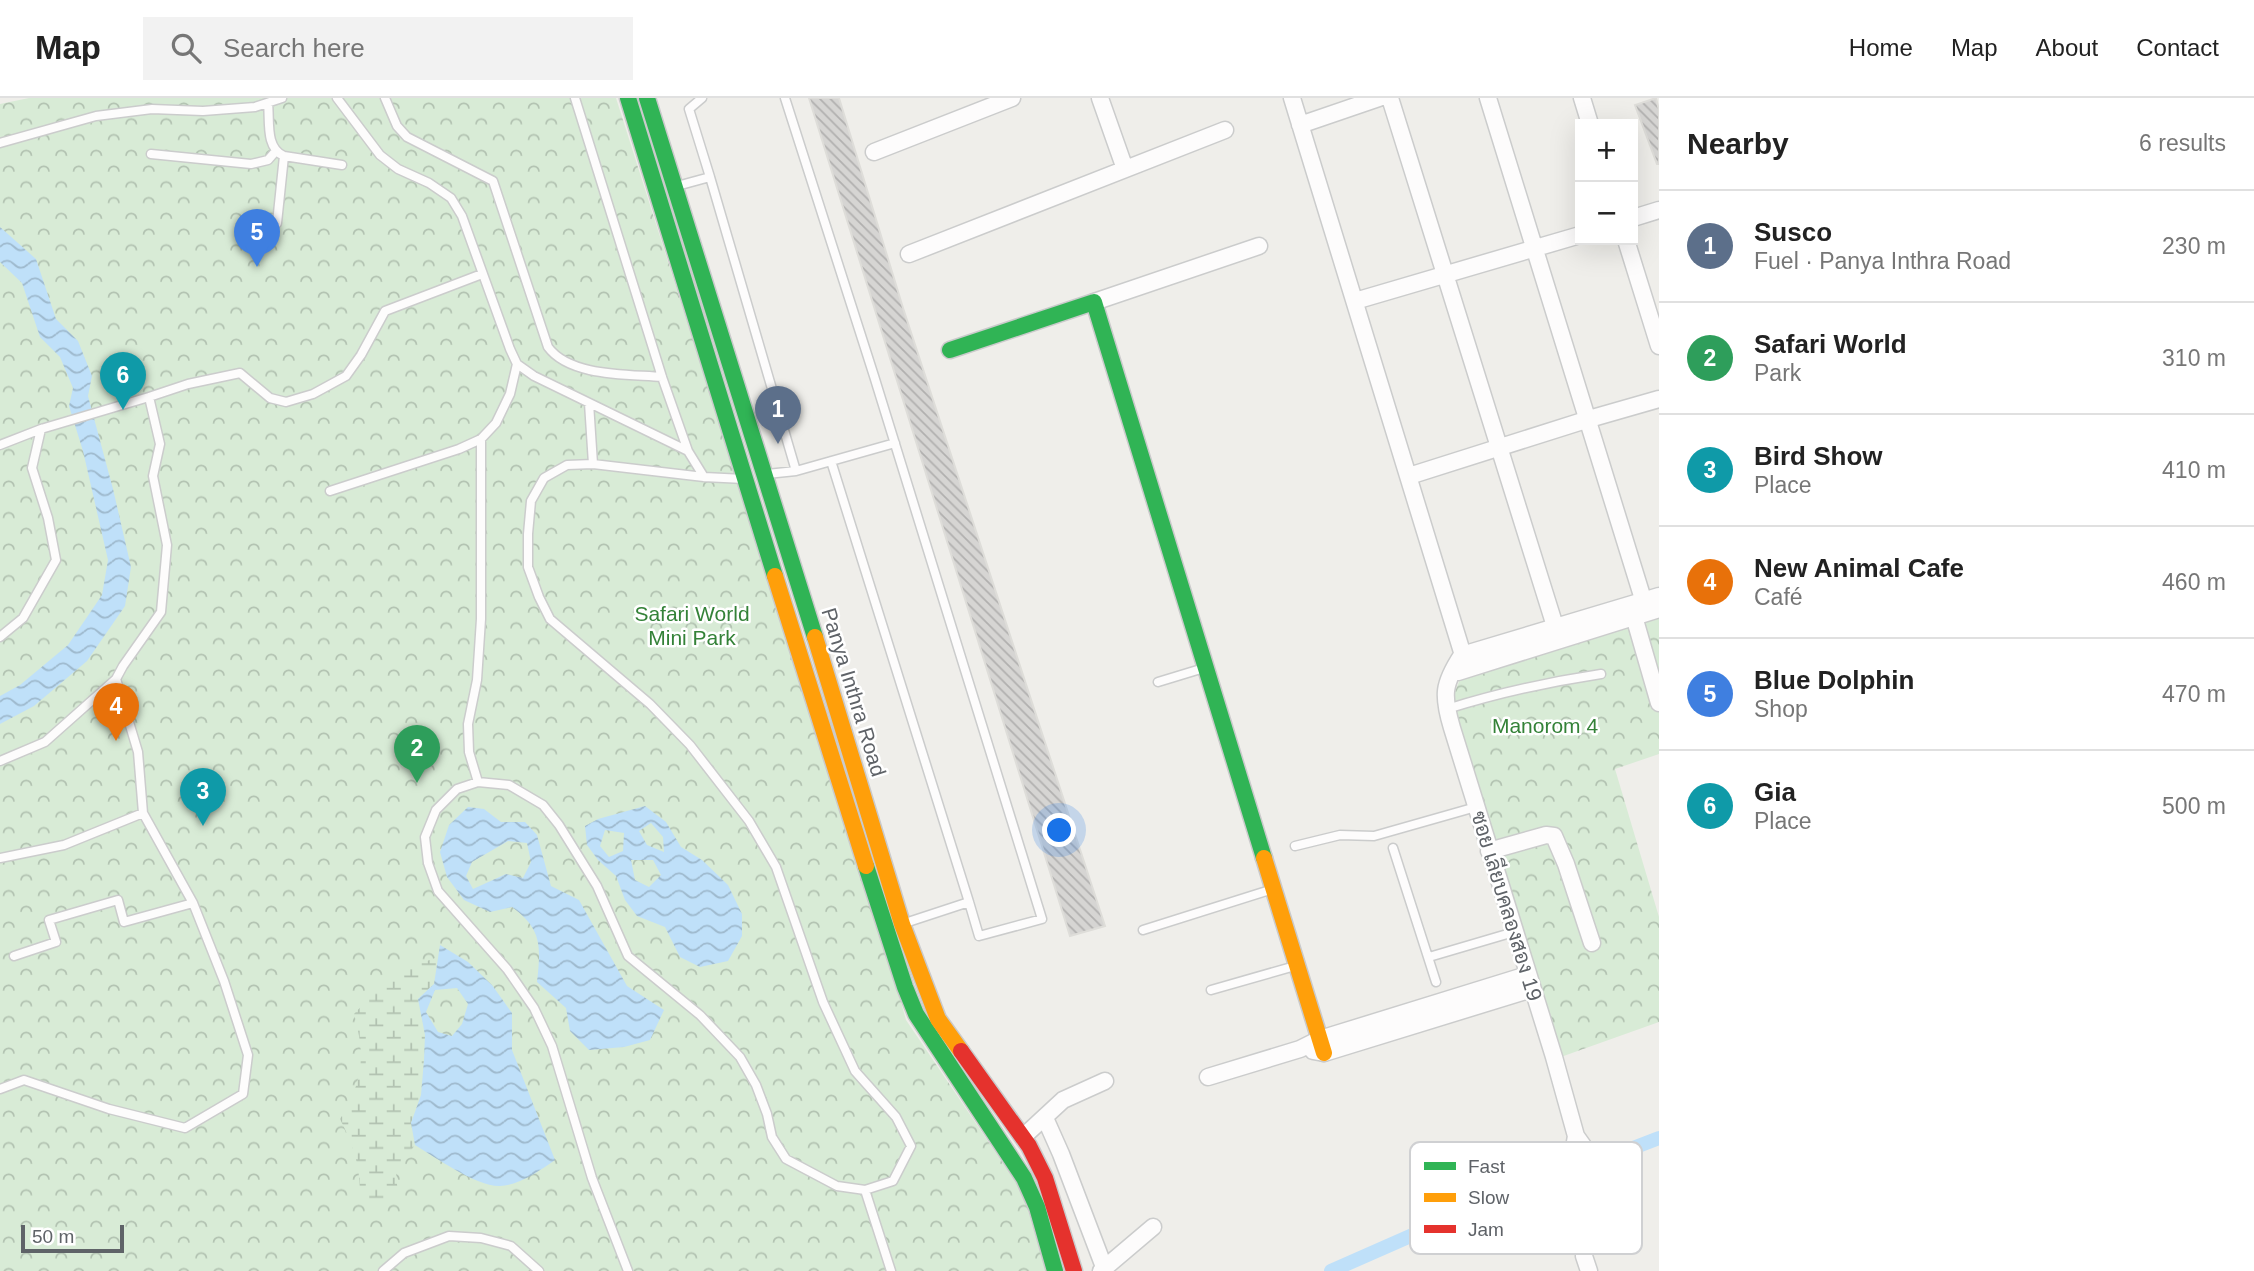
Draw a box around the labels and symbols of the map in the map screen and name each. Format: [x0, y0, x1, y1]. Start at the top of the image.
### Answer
pin: 5 [234, 209, 280, 267]
pin: 6 [100, 352, 146, 410]
pin: 1 [755, 386, 801, 444]
park label: Safari World Mini Park [634, 602, 750, 649]
street label: Panya Inthra Road [817, 605, 891, 779]
pin: 4 [93, 683, 139, 741]
park label: Manorom 4 [1492, 714, 1598, 737]
pin: 2 [394, 725, 440, 783]
pin: 3 [180, 768, 226, 826]
street label: ซอย เลียบคลองสอง 19 [1467, 808, 1548, 1004]
your location [1042, 813, 1076, 847]
legend [1410, 1142, 1642, 1254]
text: Fast [1468, 1156, 1506, 1177]
text: Slow [1468, 1187, 1509, 1208]
text: Jam [1468, 1219, 1504, 1240]
scale bar [21, 1222, 124, 1254]

